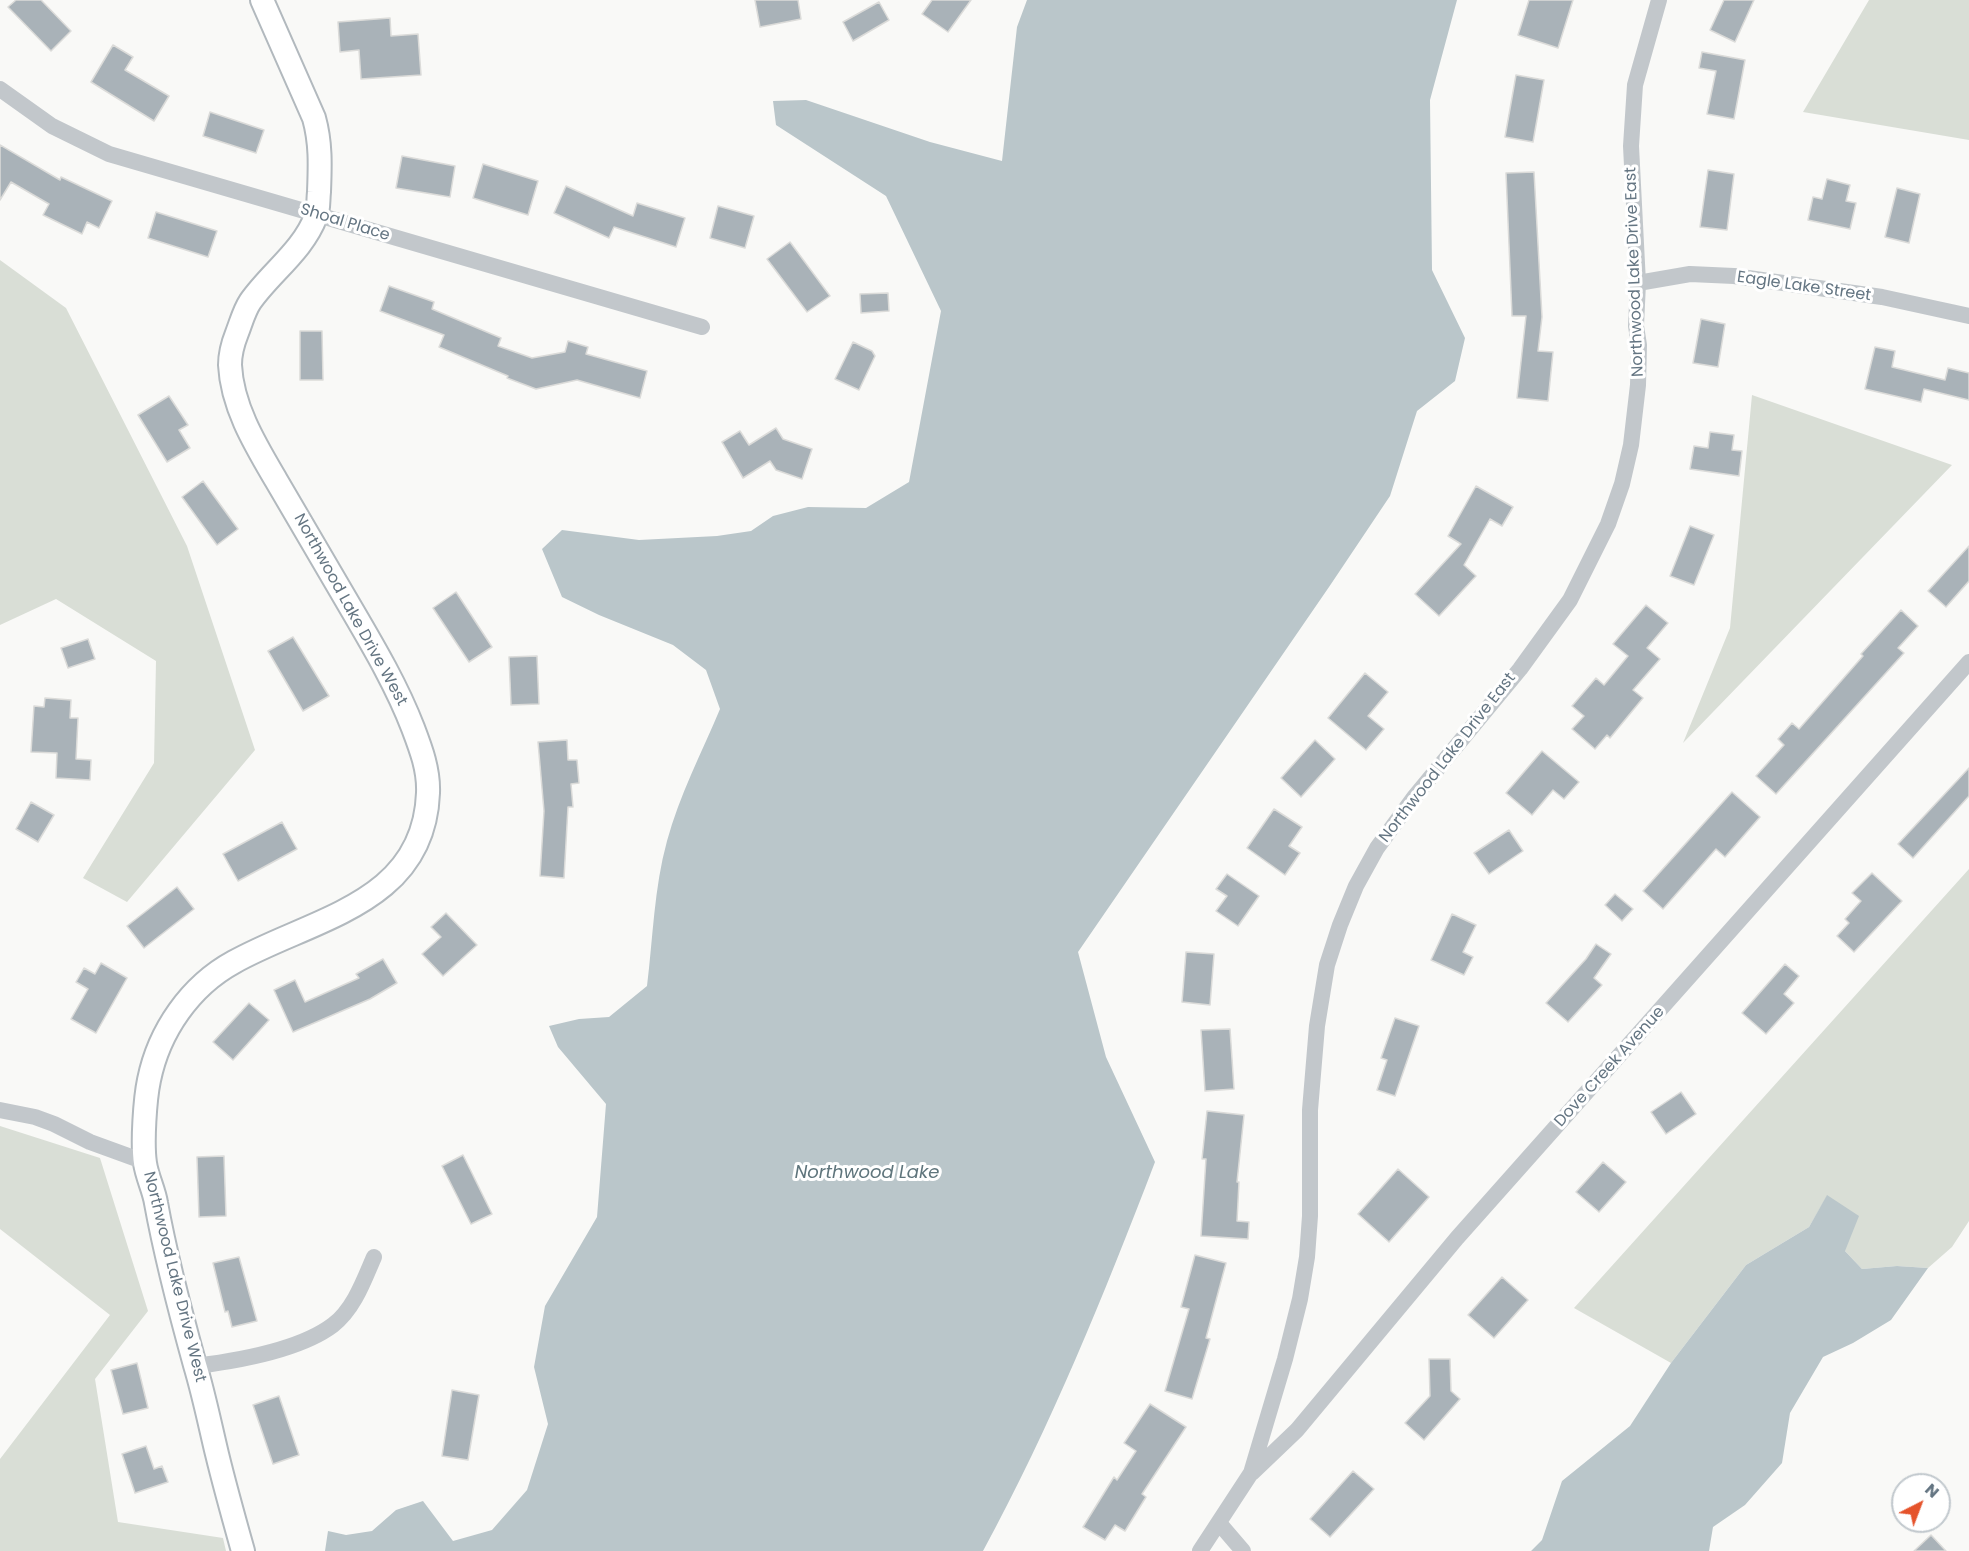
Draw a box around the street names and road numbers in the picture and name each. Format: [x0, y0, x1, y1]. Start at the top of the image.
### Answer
street label: Northwood Lake Drive East [1622, 167, 1648, 377]
street label: Shoal Place [298, 200, 392, 246]
street label: Eagle Lake Street [1736, 268, 1872, 306]
street label: Northwood Lake Drive West [289, 511, 411, 709]
street label: Northwood Lake Drive East [1376, 669, 1520, 847]
street label: Dove Creek Avenue [1551, 1003, 1669, 1131]
street label: Northwood Lake Drive West [139, 1170, 209, 1384]

